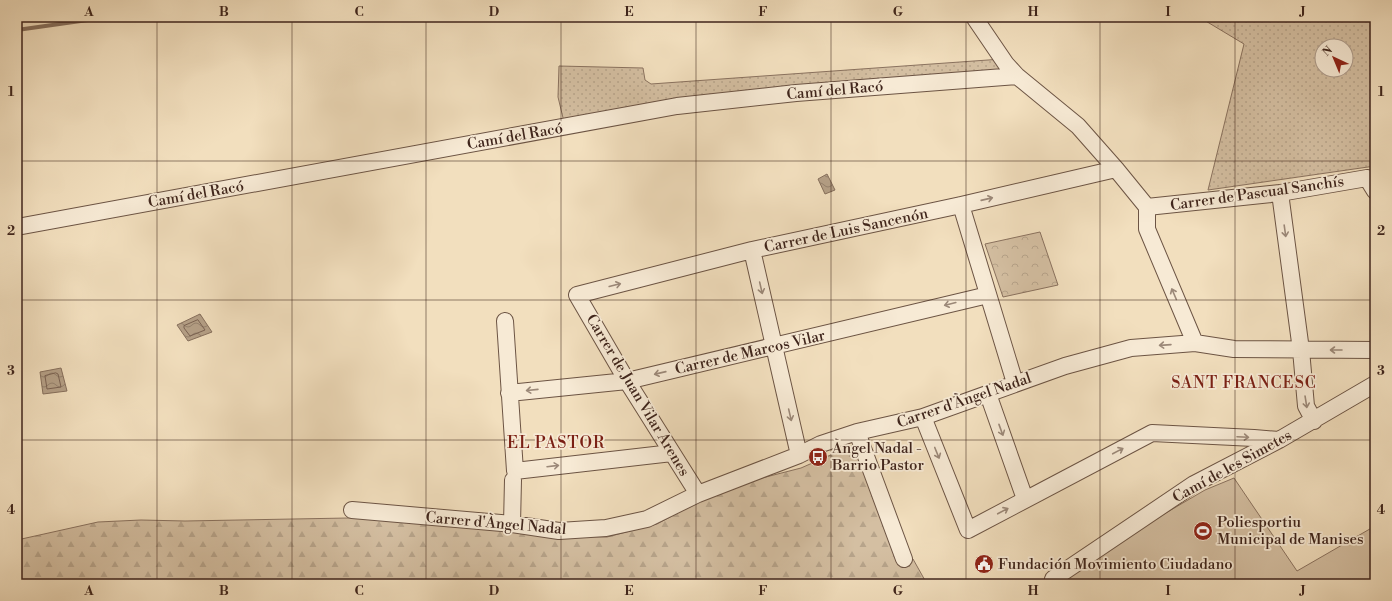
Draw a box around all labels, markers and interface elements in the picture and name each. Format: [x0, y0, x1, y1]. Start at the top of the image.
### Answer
text: A [83, 4, 94, 20]
text: B [219, 4, 229, 20]
text: C [354, 4, 364, 20]
text: D [489, 4, 499, 20]
text: E [624, 4, 634, 20]
text: F [758, 4, 768, 20]
text: G [893, 4, 904, 20]
text: H [1028, 4, 1039, 20]
text: I [1165, 4, 1171, 20]
text: J [1298, 4, 1306, 20]
north arrow [1314, 38, 1354, 78]
text: N [1320, 43, 1336, 60]
street label: Camí del Racó [786, 77, 884, 104]
text: 1 [8, 84, 15, 100]
text: 1 [1378, 84, 1385, 100]
street label: Camí del Racó [466, 119, 565, 154]
street label: Carrer de Pascual Sanchís [1169, 172, 1345, 215]
street label: Camí del Racó [147, 177, 246, 212]
one-way arrow [980, 195, 993, 202]
street label: Carrer de Luis Sancenón [762, 204, 930, 257]
text: 2 [7, 223, 15, 239]
text: 2 [1377, 223, 1385, 239]
one-way arrow [1281, 224, 1289, 237]
one-way arrow [608, 281, 621, 289]
one-way arrow [758, 282, 766, 295]
one-way arrow [1170, 289, 1178, 301]
one-way arrow [944, 300, 957, 308]
street label: Carrer de Juan Vilar Arenes [582, 311, 694, 480]
street label: Carrer de Marcos Vilar [673, 326, 828, 379]
one-way arrow [1159, 342, 1172, 349]
one-way arrow [1330, 346, 1343, 354]
text: 3 [7, 363, 15, 379]
text: 3 [1377, 363, 1385, 379]
street label: Carrer d'Àngel Nadal [894, 367, 1034, 432]
one-way arrow [654, 370, 667, 377]
district label: SANT FRANCESC [1171, 373, 1317, 393]
one-way arrow [526, 387, 539, 394]
one-way arrow [1302, 395, 1310, 408]
one-way arrow [786, 408, 794, 421]
one-way arrow [998, 424, 1005, 437]
street label: Camí de les Simetes [1169, 426, 1295, 507]
district label: EL PASTOR [507, 433, 605, 453]
one-way arrow [1236, 433, 1249, 441]
place label: Àngel Nadal - Barrio Pastor [831, 438, 924, 475]
bus stop icon: Àngel Nadal - Barrio Pastor [807, 446, 829, 468]
one-way arrow [1111, 446, 1123, 454]
one-way arrow [934, 447, 942, 459]
one-way arrow [547, 463, 560, 470]
text: 4 [7, 502, 16, 518]
text: 4 [1377, 502, 1386, 518]
street label: Carrer d'Àngel Nadal [425, 507, 568, 539]
one-way arrow [996, 507, 1008, 515]
place label: Poliesportiu Municipal de Manises [1217, 513, 1364, 549]
sports icon: Poliesportiu Municipal de Manises [1192, 520, 1214, 542]
public building icon: Fundación Movimiento Ciudadano [973, 553, 995, 575]
place label: Fundación Movimiento Ciudadano [998, 555, 1233, 574]
text: A [83, 583, 94, 599]
text: B [219, 583, 229, 599]
text: C [354, 583, 364, 599]
text: D [489, 583, 499, 599]
text: E [624, 583, 634, 599]
text: F [758, 583, 768, 599]
text: G [893, 583, 904, 599]
text: H [1028, 583, 1039, 599]
text: I [1165, 583, 1171, 599]
text: J [1298, 583, 1306, 599]

